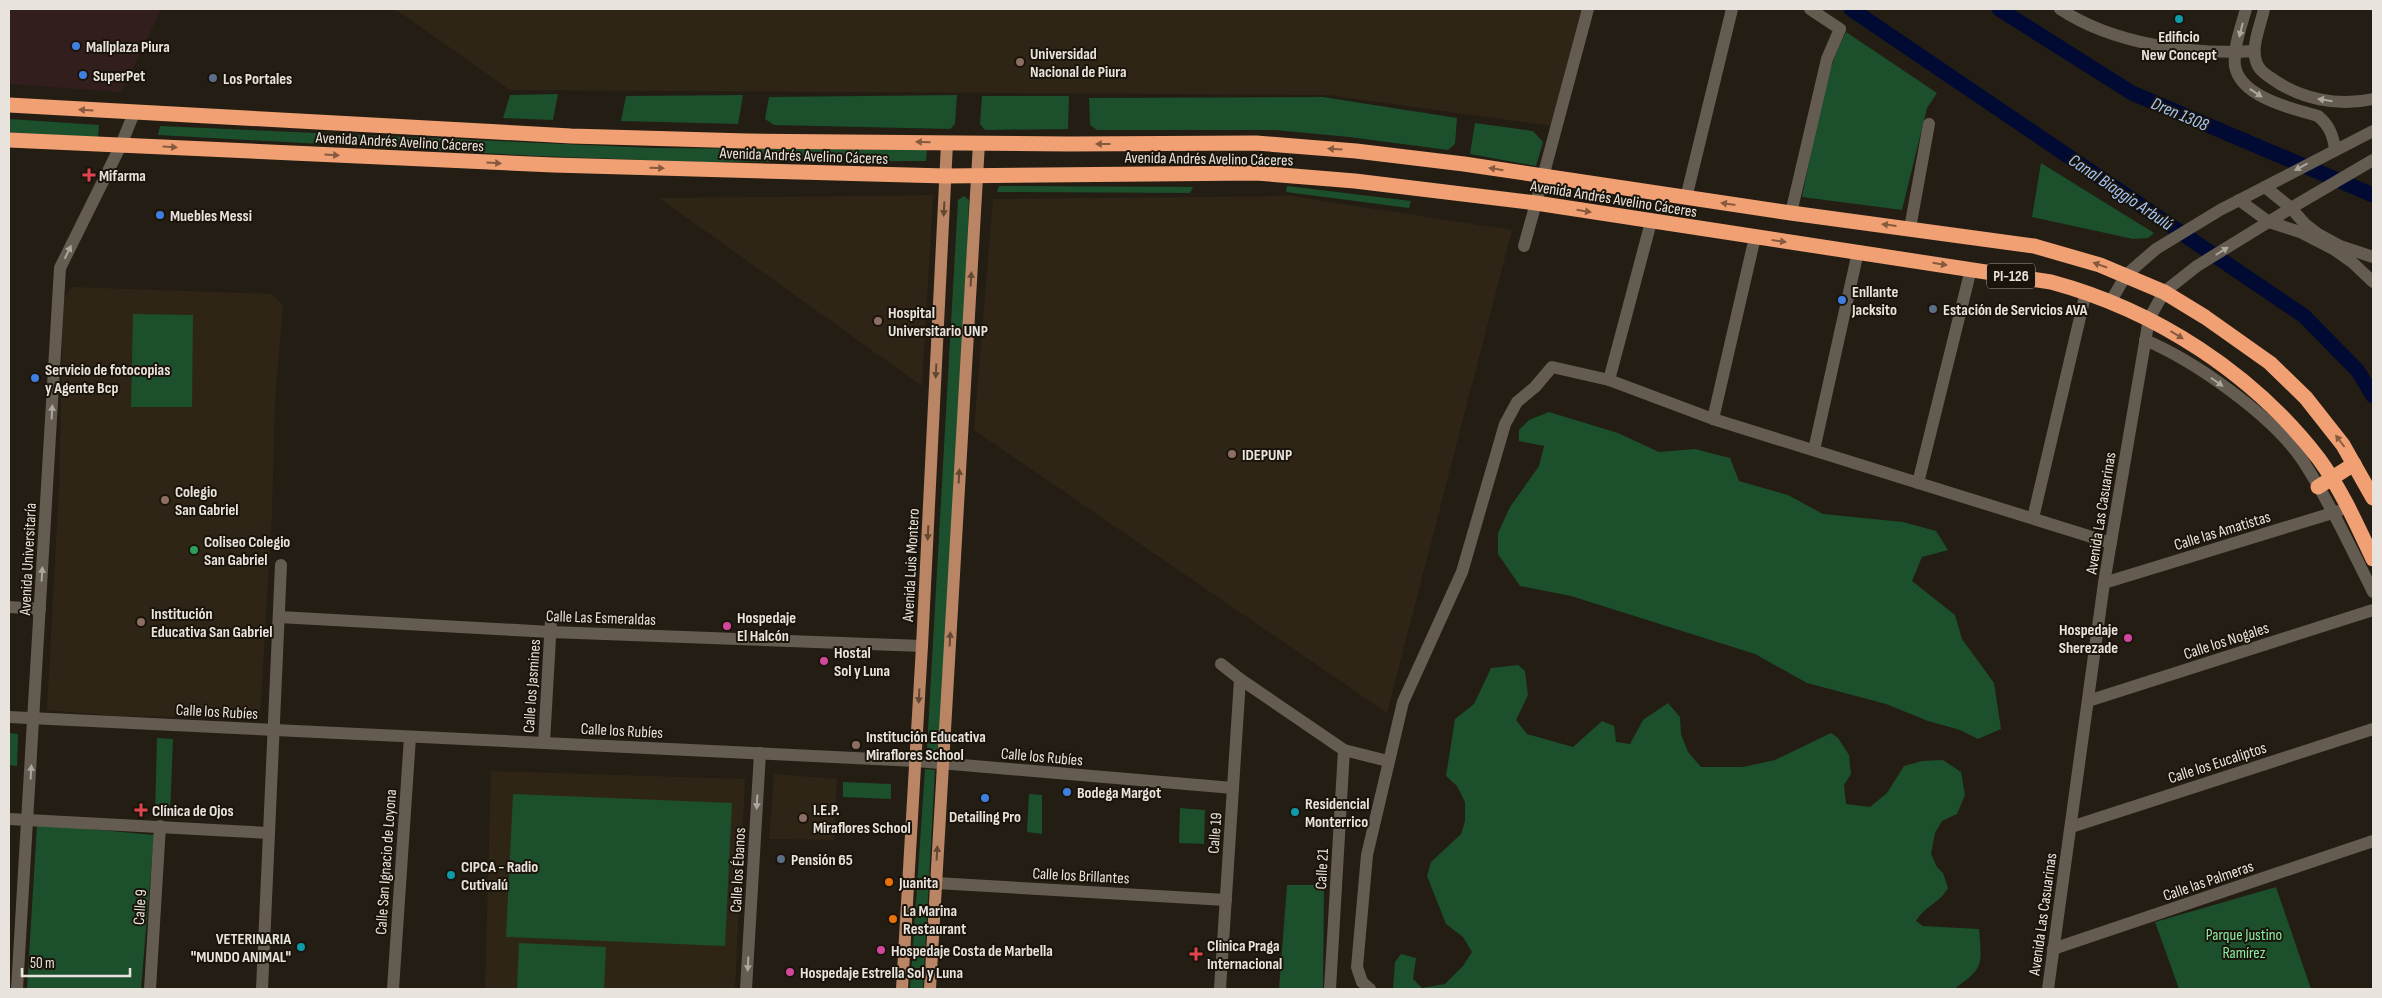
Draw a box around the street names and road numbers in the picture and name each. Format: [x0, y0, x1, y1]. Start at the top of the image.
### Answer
street label: Avenida Andrés Avelino Cáceres [314, 129, 485, 156]
street label: Avenida Andrés Avelino Cáceres [718, 144, 889, 169]
street label: Avenida Andrés Avelino Cáceres [1124, 149, 1294, 170]
street label: Avenida Andrés Avelino Cáceres [1528, 177, 1699, 222]
road number: PI-126 [1987, 264, 2035, 288]
street label: Avenida Las Casuarinas [2082, 451, 2121, 577]
street label: Avenida Universitaría [16, 502, 41, 617]
street label: Avenida Luis Montero [899, 508, 924, 623]
street label: Calle las Amatistas [2172, 508, 2273, 555]
street label: Calle Las Esmeraldas [546, 607, 657, 630]
street label: Calle los Nogales [2181, 619, 2272, 664]
street label: Calle los Jasmines [520, 638, 545, 734]
street label: Calle los Rubíes [175, 701, 259, 724]
street label: Calle los Rubíes [580, 720, 664, 743]
street label: Calle los Eucaliptos [2166, 739, 2269, 788]
street label: Calle los Rubíes [1000, 744, 1084, 771]
street label: Calle San Ignacio de Loyona [372, 789, 401, 935]
street label: Calle 19 [1205, 812, 1226, 854]
street label: Calle los Ébanos [727, 827, 750, 913]
street label: Calle 21 [1312, 848, 1333, 890]
street label: Avenida Las Casuarinas [2025, 852, 2062, 978]
street label: Calle las Palmeras [2161, 857, 2257, 906]
street label: Calle los Brillantes [1032, 864, 1130, 889]
street label: Calle 9 [130, 889, 151, 926]

